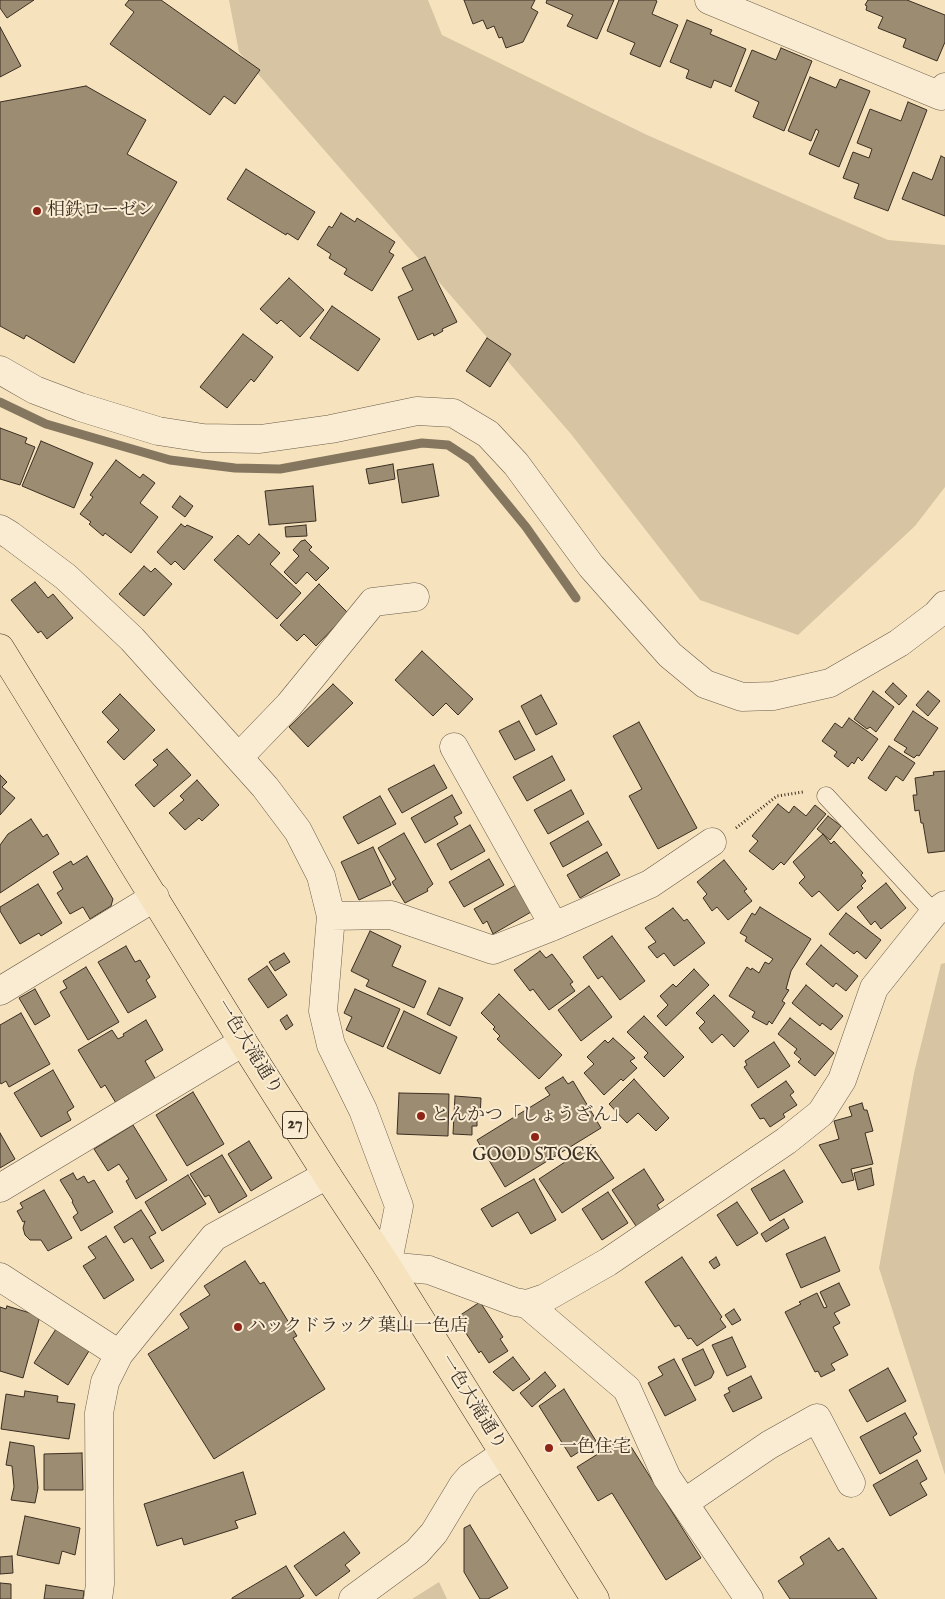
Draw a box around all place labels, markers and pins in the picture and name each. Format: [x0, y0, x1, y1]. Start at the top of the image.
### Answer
place label: 相鉄ローゼン [47, 200, 155, 222]
marker: 相鉄ローゼン [31, 205, 43, 217]
place label: とんかつ「しょうざん」 [431, 1105, 629, 1127]
marker: とんかつ「しょうざん」 [415, 1110, 427, 1122]
marker: GOOD STOCK [529, 1131, 541, 1143]
place label: GOOD STOCK [472, 1145, 598, 1167]
place label: ハックドラッグ 葉山一色店 [248, 1316, 468, 1338]
marker: ハックドラッグ 葉山一色店 [232, 1321, 244, 1333]
place label: 一色住宅 [559, 1437, 631, 1459]
marker: 一色住宅 [543, 1442, 555, 1454]

